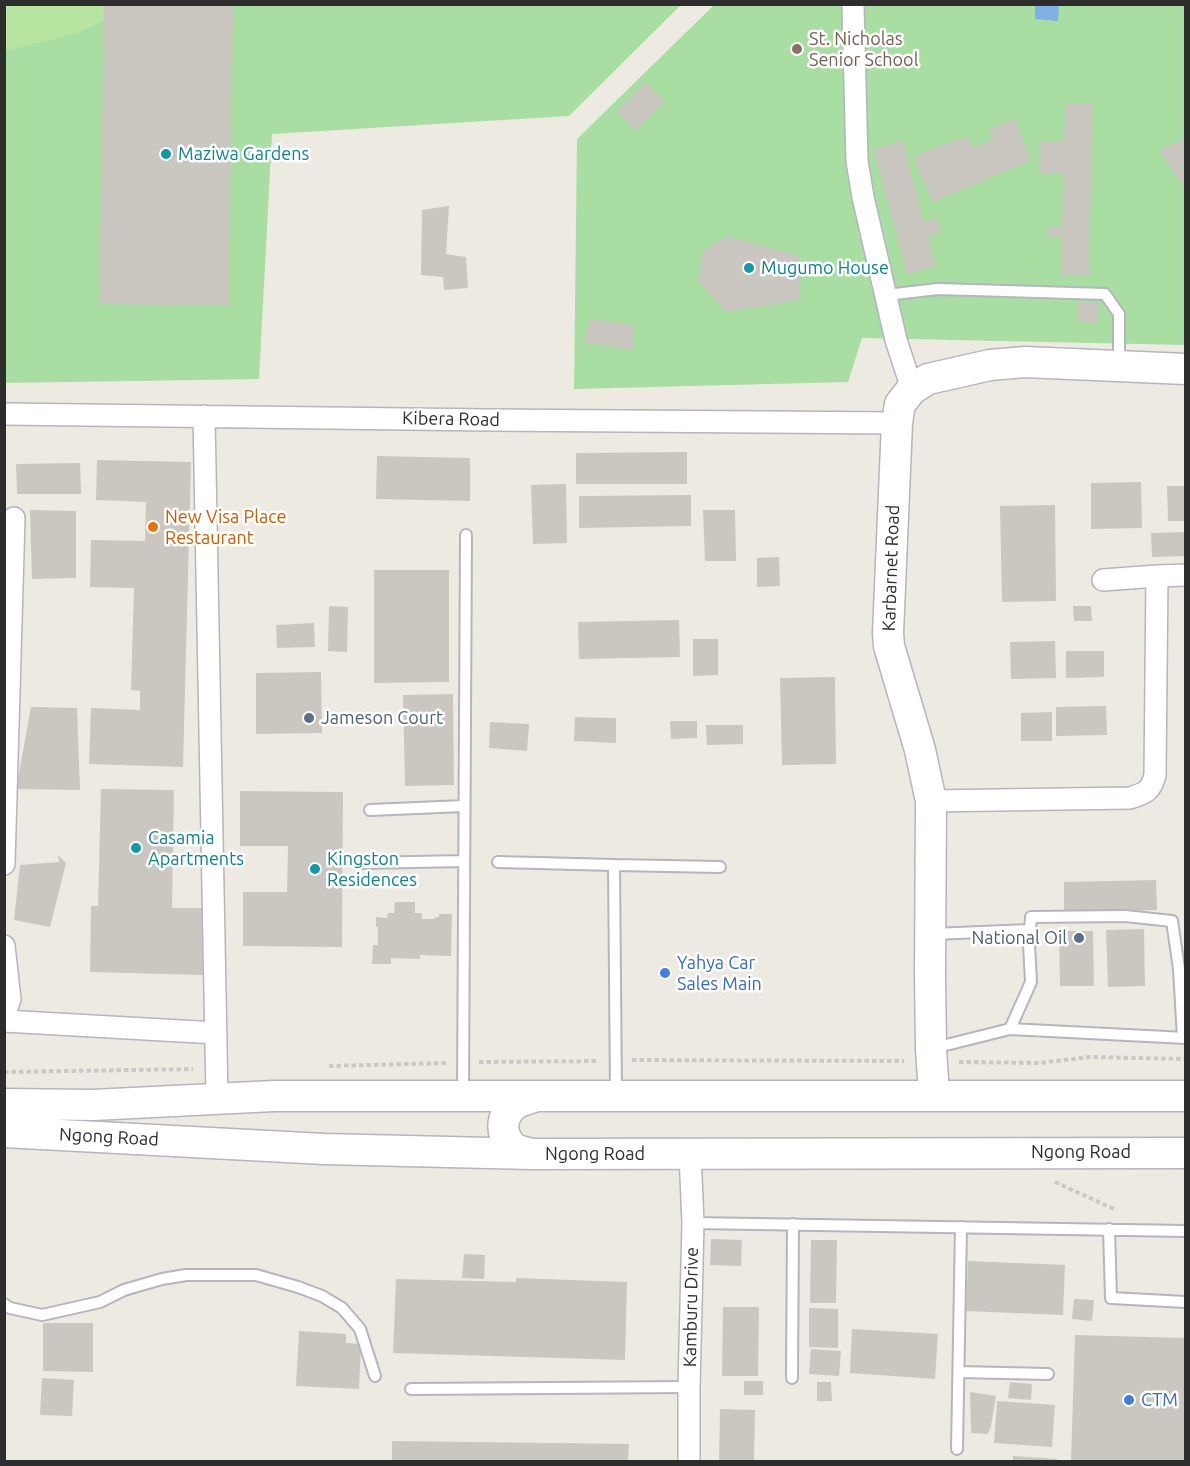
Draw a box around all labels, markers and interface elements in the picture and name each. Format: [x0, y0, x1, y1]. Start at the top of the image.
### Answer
place label: St. Nicholas Senior School [809, 28, 918, 70]
marker: St. Nicholas Senior School [790, 42, 804, 56]
place label: Maziwa Gardens [178, 143, 309, 165]
marker: Maziwa Gardens [159, 147, 173, 161]
place label: Mugumo House [761, 257, 889, 279]
marker: Mugumo House [742, 261, 756, 275]
street label: Kibera Road [402, 407, 500, 431]
street label: Karbarnet Road [878, 504, 904, 632]
place label: New Visa Place Restaurant [165, 506, 286, 548]
marker: New Visa Place Restaurant [146, 520, 160, 534]
place label: Jameson Court [321, 707, 443, 729]
marker: Jameson Court [302, 711, 316, 725]
place label: Casamia Apartments [148, 827, 244, 870]
marker: Casamia Apartments [129, 841, 143, 855]
place label: Kingston Residences [327, 848, 417, 890]
marker: Kingston Residences [308, 862, 322, 876]
place label: National Oil [971, 927, 1067, 949]
marker: National Oil [1072, 931, 1086, 945]
place label: Yahya Car Sales Main [677, 952, 762, 994]
marker: Yahya Car Sales Main [658, 966, 672, 980]
street label: Ngong Road [59, 1124, 159, 1150]
street label: Ngong Road [1031, 1141, 1131, 1163]
street label: Ngong Road [545, 1143, 645, 1165]
street label: Kamburu Drive [679, 1247, 703, 1367]
place label: CTM [1141, 1389, 1178, 1411]
marker: CTM [1122, 1393, 1136, 1407]

